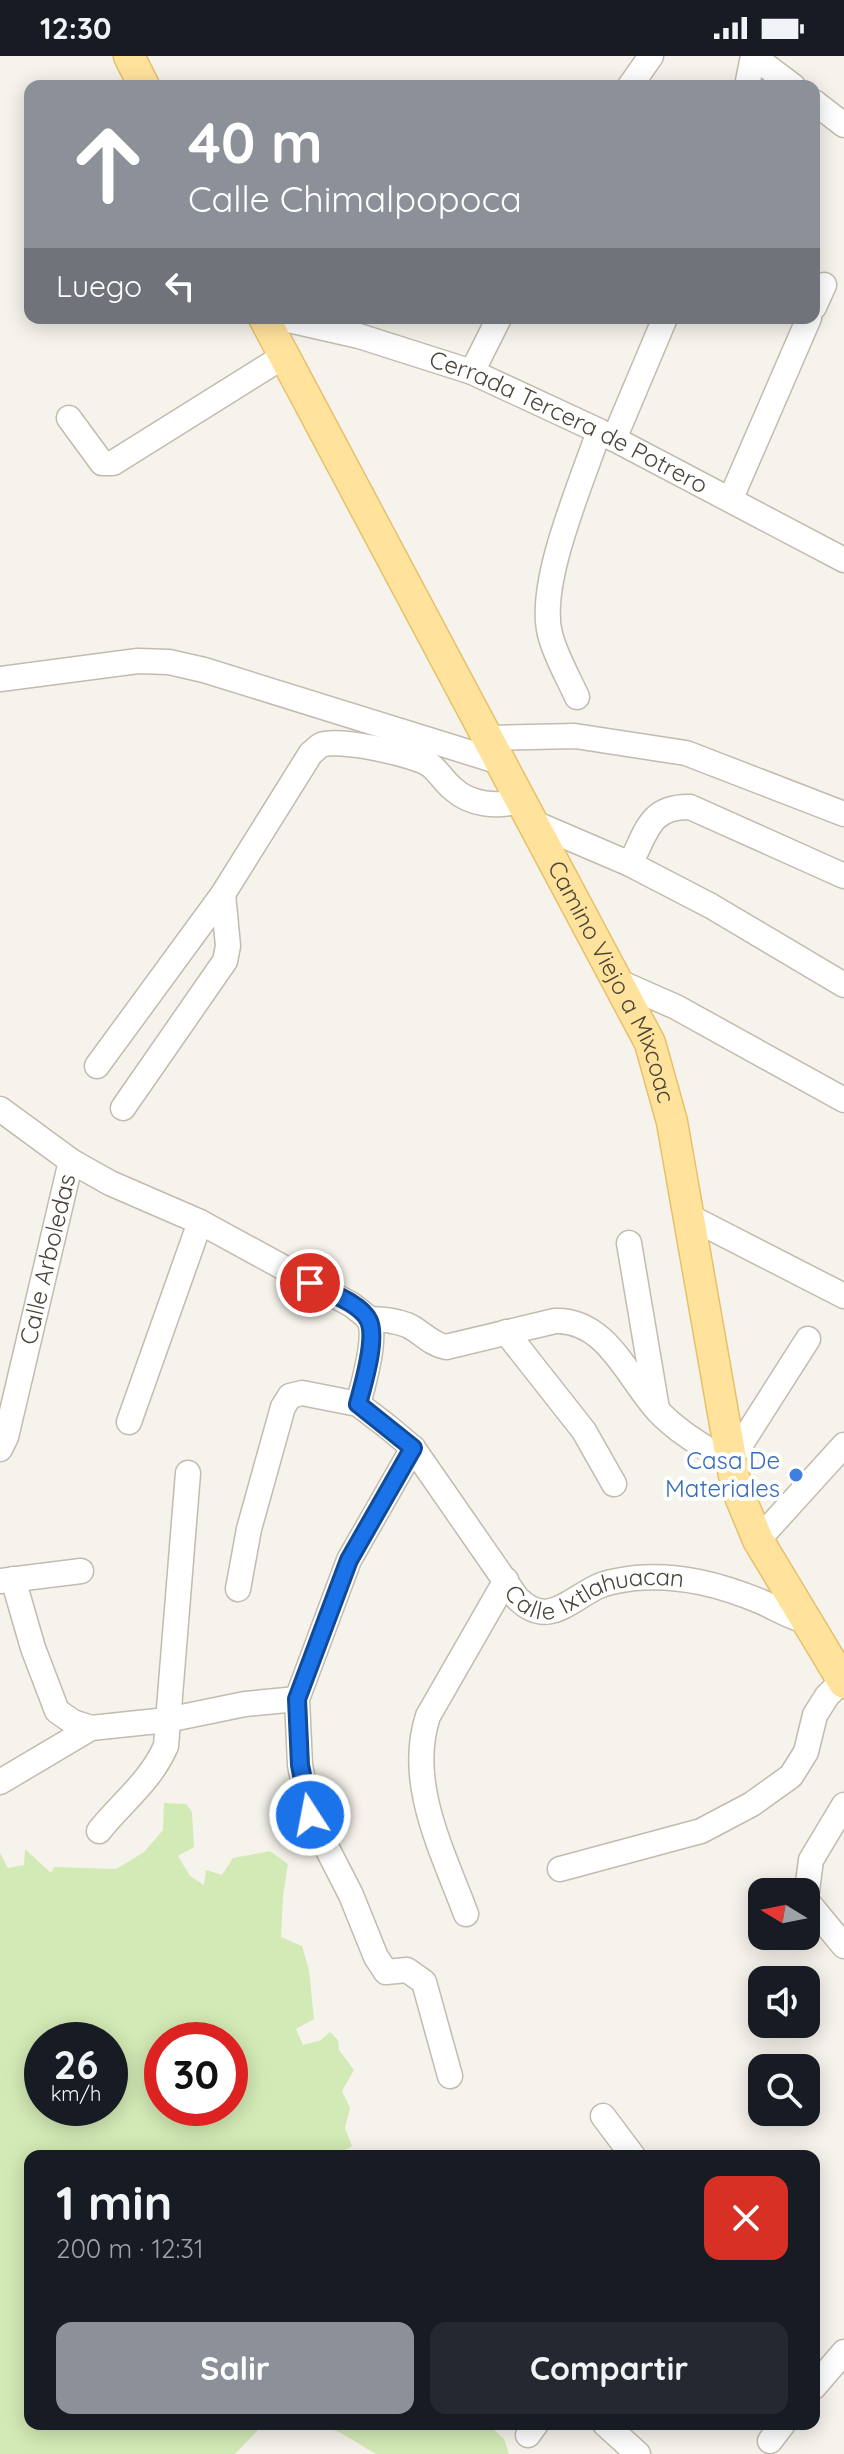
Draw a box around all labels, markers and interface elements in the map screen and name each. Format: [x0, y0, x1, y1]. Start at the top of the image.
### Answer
text: 12:30 [40, 9, 111, 47]
text: 40 m [188, 107, 323, 177]
icon: ahead [56, 112, 160, 216]
text: Calle Chimalpopoca [188, 176, 522, 221]
icon: left [158, 264, 202, 308]
text: Luego [56, 267, 142, 305]
street label: Cerrada Tercera de Potrero [426, 343, 713, 500]
street label: Camino Viejo a Mixcoac [542, 855, 682, 1106]
street label: Calle Arboledas [12, 1171, 81, 1347]
pin [276, 1249, 344, 1317]
icon: arrive [288, 1261, 332, 1305]
place label: Casa De Materiales [665, 1445, 780, 1503]
marker: Casa De Materiales [787, 1466, 805, 1484]
street label: Calle Ixtlahuacan [498, 1561, 686, 1626]
position arrow [268, 1773, 352, 1857]
north arrow [748, 1878, 820, 1950]
map controls [748, 1878, 820, 2126]
button: sound [748, 1966, 820, 2038]
speed limit sign: 30 [144, 2022, 248, 2126]
text: 26 [54, 2039, 98, 2089]
button: search [748, 2054, 820, 2126]
text: km/h [51, 2081, 101, 2106]
text: 1 min [56, 2172, 172, 2232]
button: close [704, 2176, 788, 2260]
text: 200 m · 12:31 [56, 2232, 204, 2265]
button: Salir [56, 2322, 414, 2414]
button: Compartir [430, 2322, 788, 2414]

